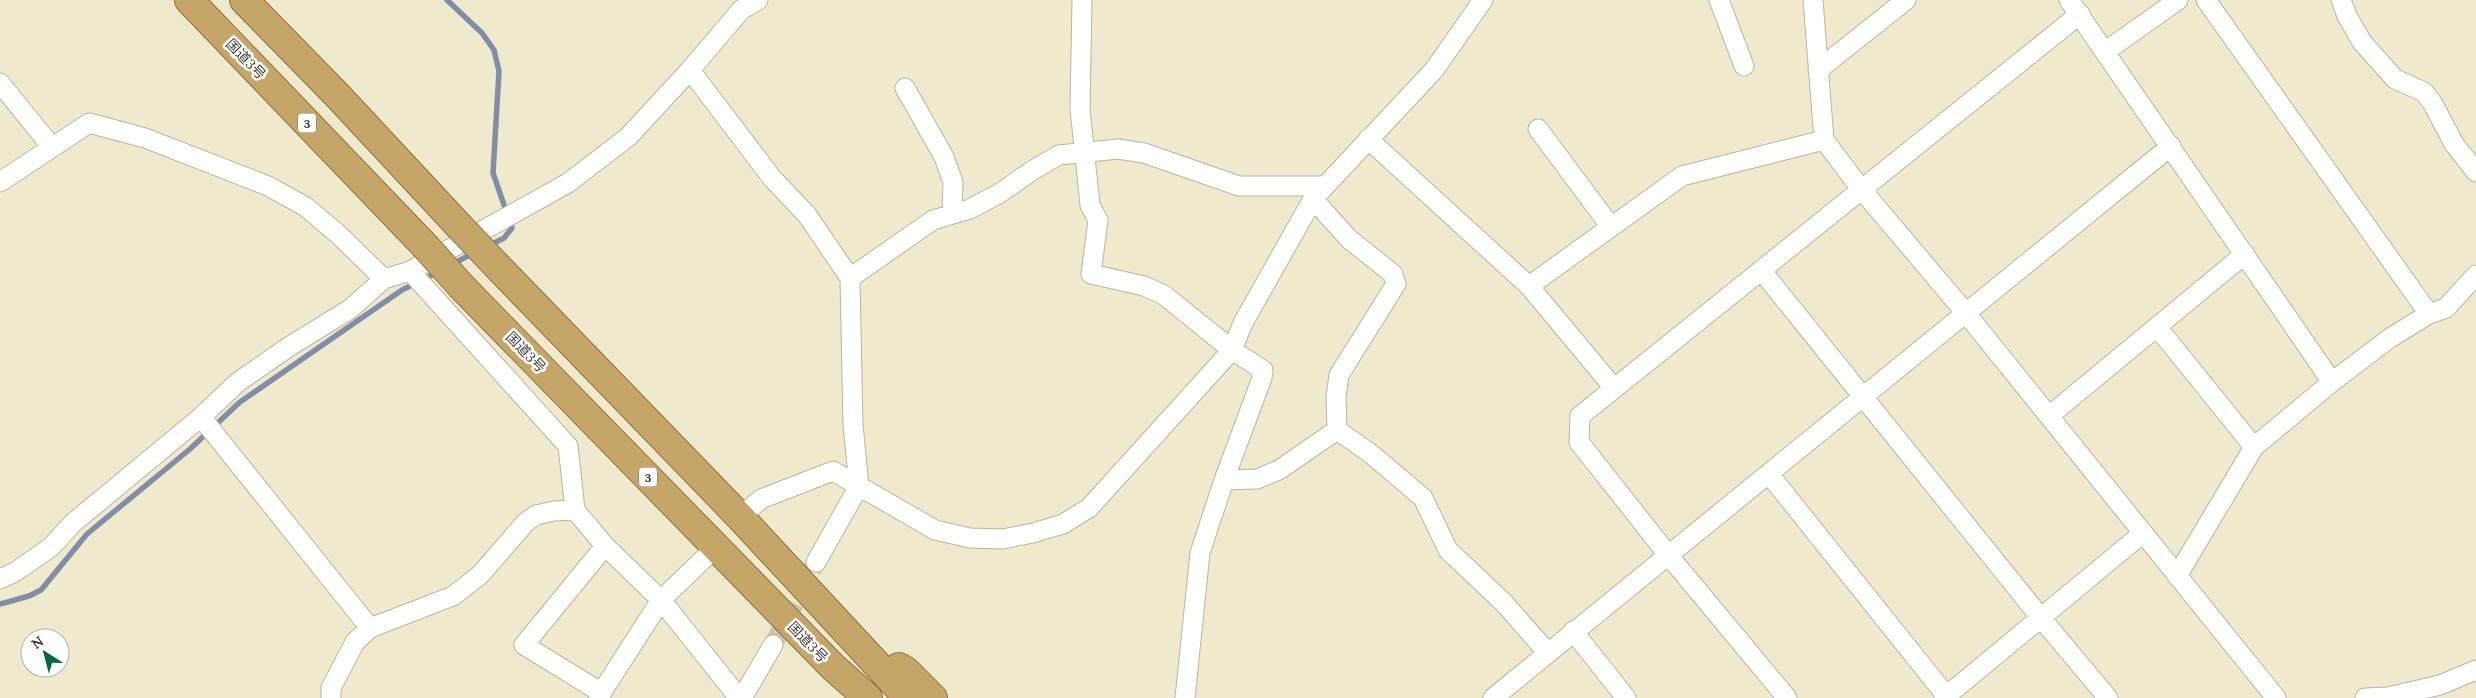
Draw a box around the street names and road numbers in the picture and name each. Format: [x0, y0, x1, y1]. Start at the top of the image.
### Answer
street label: 国道3号 [222, 35, 270, 83]
road number: 3 [298, 114, 316, 132]
street label: 国道3号 [502, 328, 550, 376]
road number: 3 [639, 468, 657, 487]
street label: 国道3号 [784, 618, 832, 666]

